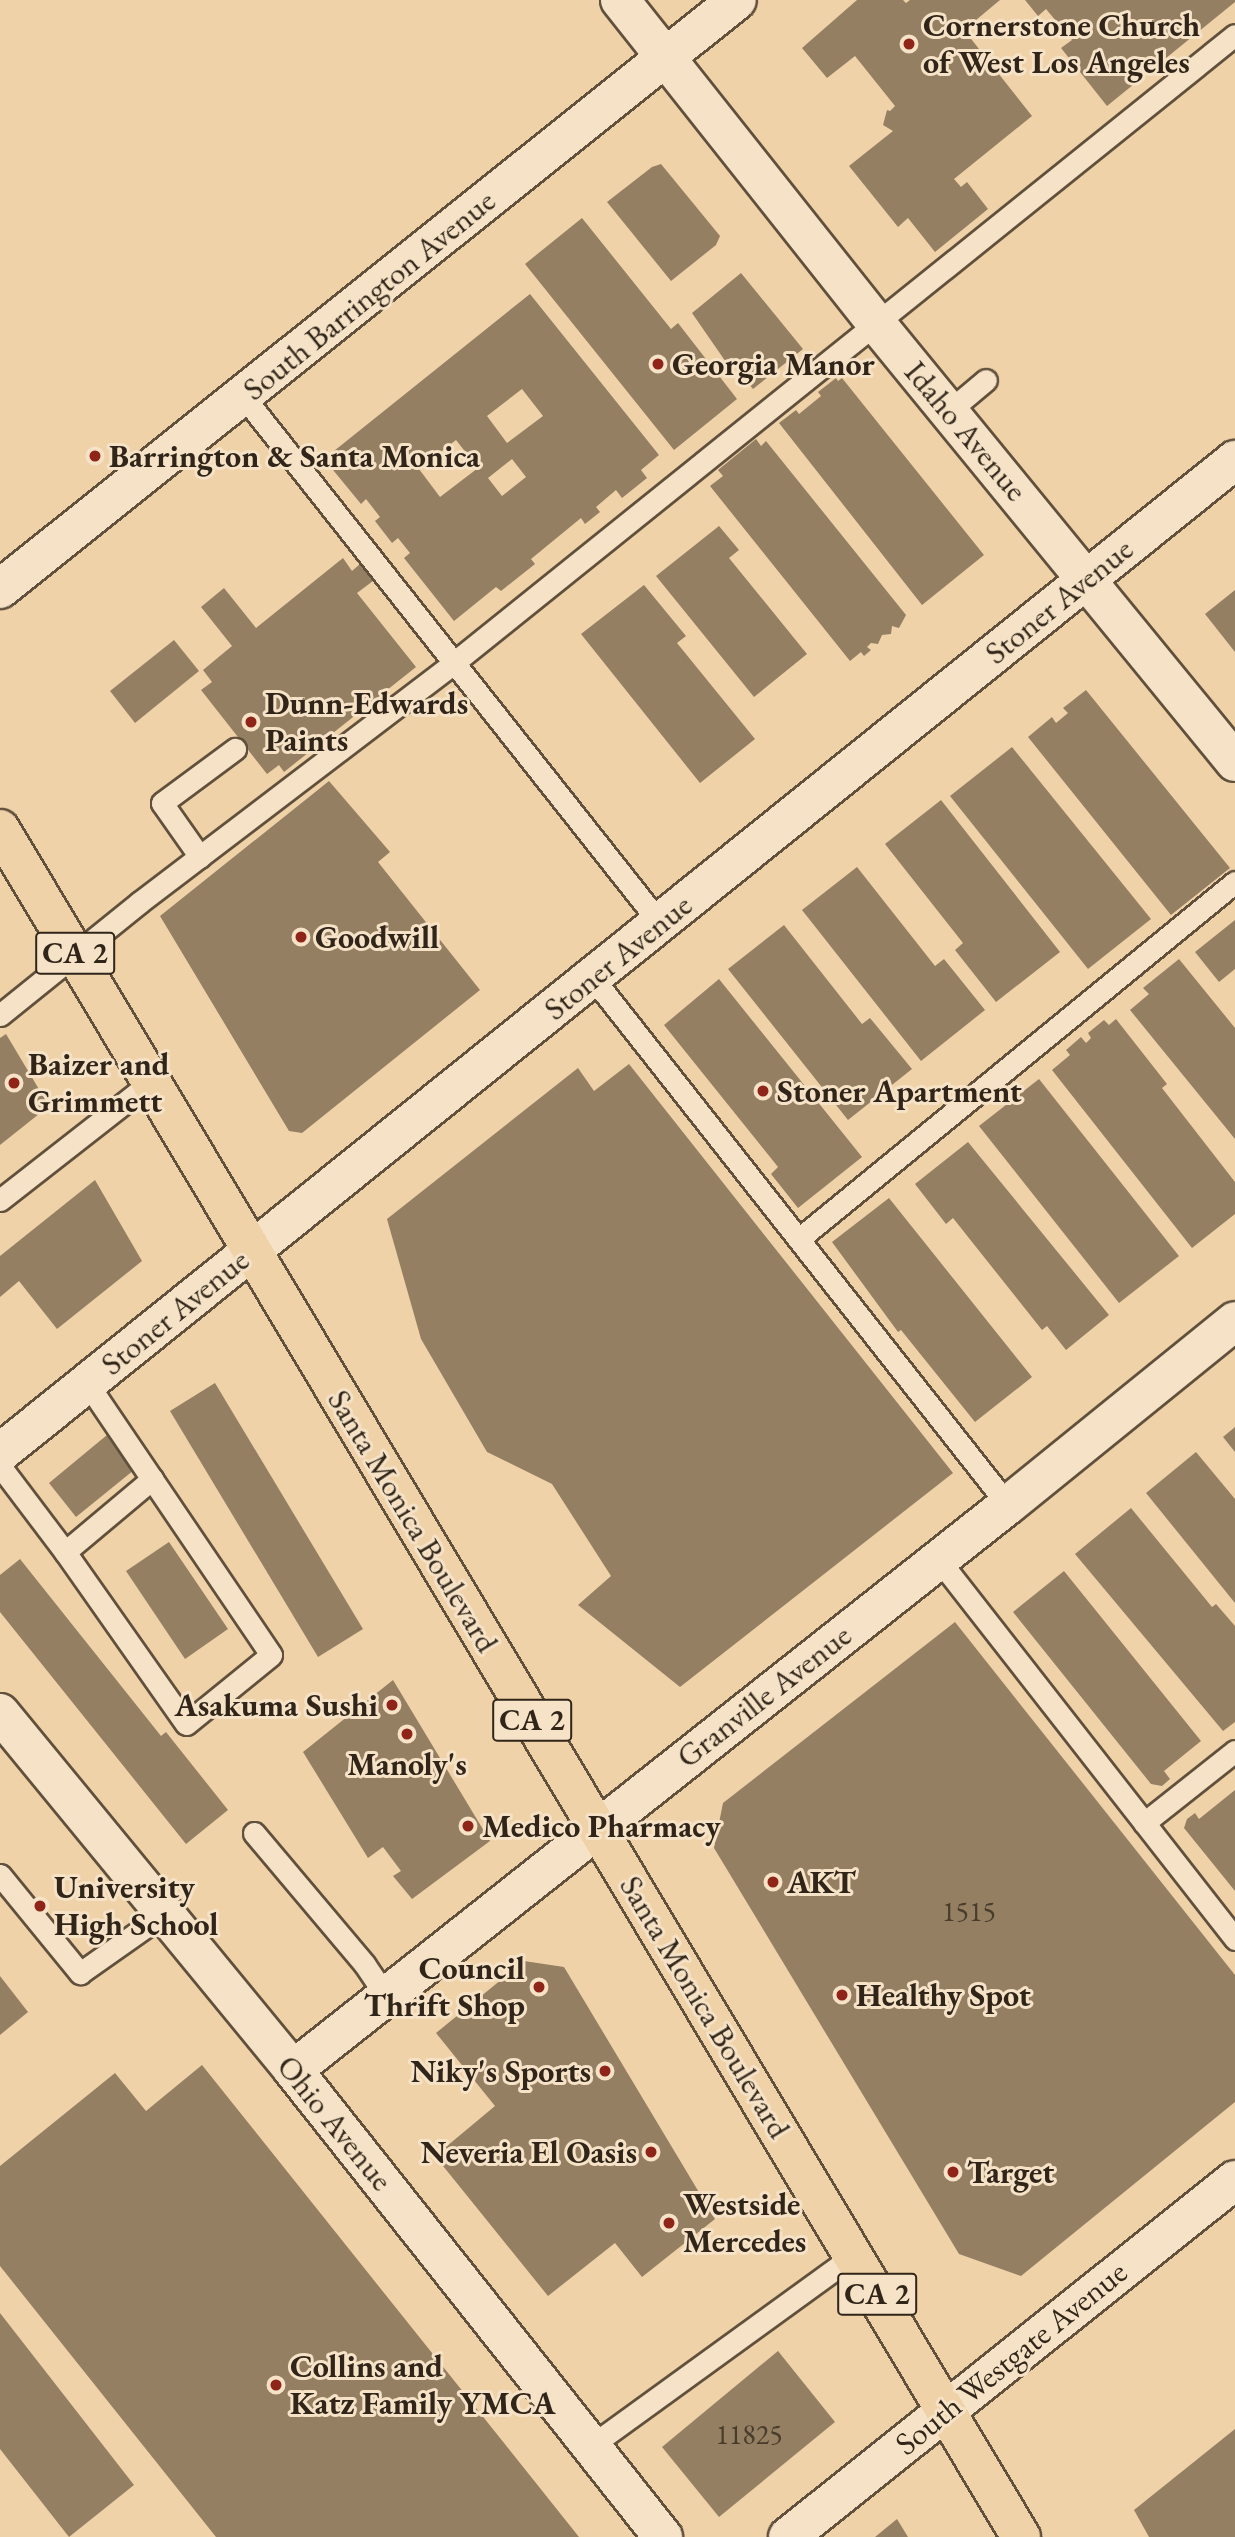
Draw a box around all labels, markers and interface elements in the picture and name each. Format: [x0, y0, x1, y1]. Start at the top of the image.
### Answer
place label: Cornerstone Church of West Los Angeles [923, 7, 1200, 82]
marker: Cornerstone Church of West Los Angeles [901, 36, 917, 52]
street label: South Barrington Avenue [235, 182, 503, 408]
place label: Georgia Manor [672, 345, 875, 383]
street label: Idaho Avenue [897, 353, 1035, 509]
marker: Georgia Manor [650, 356, 666, 372]
place label: Barrington & Santa Monica [109, 437, 480, 475]
marker: Barrington & Santa Monica [87, 448, 103, 464]
street label: Stoner Avenue [977, 530, 1141, 672]
place label: Dunn-Edwards Paints [265, 685, 468, 760]
marker: Dunn-Edwards Paints [243, 714, 259, 730]
street label: Stoner Avenue [536, 886, 700, 1028]
place label: Goodwill [315, 918, 439, 956]
road number: CA 2 [35, 926, 115, 979]
marker: Goodwill [293, 929, 309, 945]
place label: Baizer and Grimmett [28, 1046, 169, 1121]
place label: Stoner Apartment [777, 1072, 1022, 1110]
marker: Baizer and Grimmett [6, 1075, 22, 1091]
marker: Stoner Apartment [755, 1083, 771, 1099]
street label: Stoner Avenue [93, 1241, 257, 1383]
street label: Santa Monica Boulevard [320, 1383, 506, 1659]
street label: Granville Avenue [669, 1616, 859, 1776]
place label: Asakuma Sushi [175, 1686, 378, 1724]
road number: CA 2 [492, 1694, 572, 1746]
marker: Asakuma Sushi [384, 1697, 400, 1713]
marker: Manoly's [399, 1726, 415, 1742]
place label: Manoly's [347, 1745, 467, 1783]
place label: Medico Pharmacy [482, 1807, 721, 1845]
marker: Medico Pharmacy [460, 1818, 476, 1834]
place label: AKT [787, 1863, 856, 1901]
place label: University High School [54, 1869, 218, 1944]
street label: Santa Monica Boulevard [612, 1869, 798, 2145]
marker: AKT [765, 1874, 781, 1890]
house number: 1515 [942, 1894, 996, 1928]
marker: University High School [32, 1898, 48, 1914]
place label: Council Thrift Shop [364, 1950, 525, 2025]
place label: Healthy Spot [856, 1976, 1031, 2014]
marker: Council Thrift Shop [531, 1979, 547, 1995]
marker: Healthy Spot [834, 1987, 850, 2003]
street label: Ohio Avenue [269, 2048, 401, 2198]
place label: Niky's Sports [410, 2052, 591, 2090]
marker: Niky's Sports [597, 2063, 613, 2079]
place label: Neveria El Oasis [420, 2133, 637, 2171]
marker: Neveria El Oasis [643, 2144, 659, 2160]
place label: Target [967, 2153, 1054, 2191]
marker: Target [945, 2164, 961, 2180]
place label: Westside Mercedes [683, 2186, 806, 2261]
marker: Westside Mercedes [661, 2215, 677, 2231]
street label: South Westgate Avenue [887, 2253, 1135, 2463]
road number: CA 2 [837, 2268, 917, 2320]
place label: Collins and Katz Family YMCA [290, 2348, 555, 2423]
marker: Collins and Katz Family YMCA [268, 2377, 284, 2393]
house number: 11825 [715, 2417, 783, 2451]

